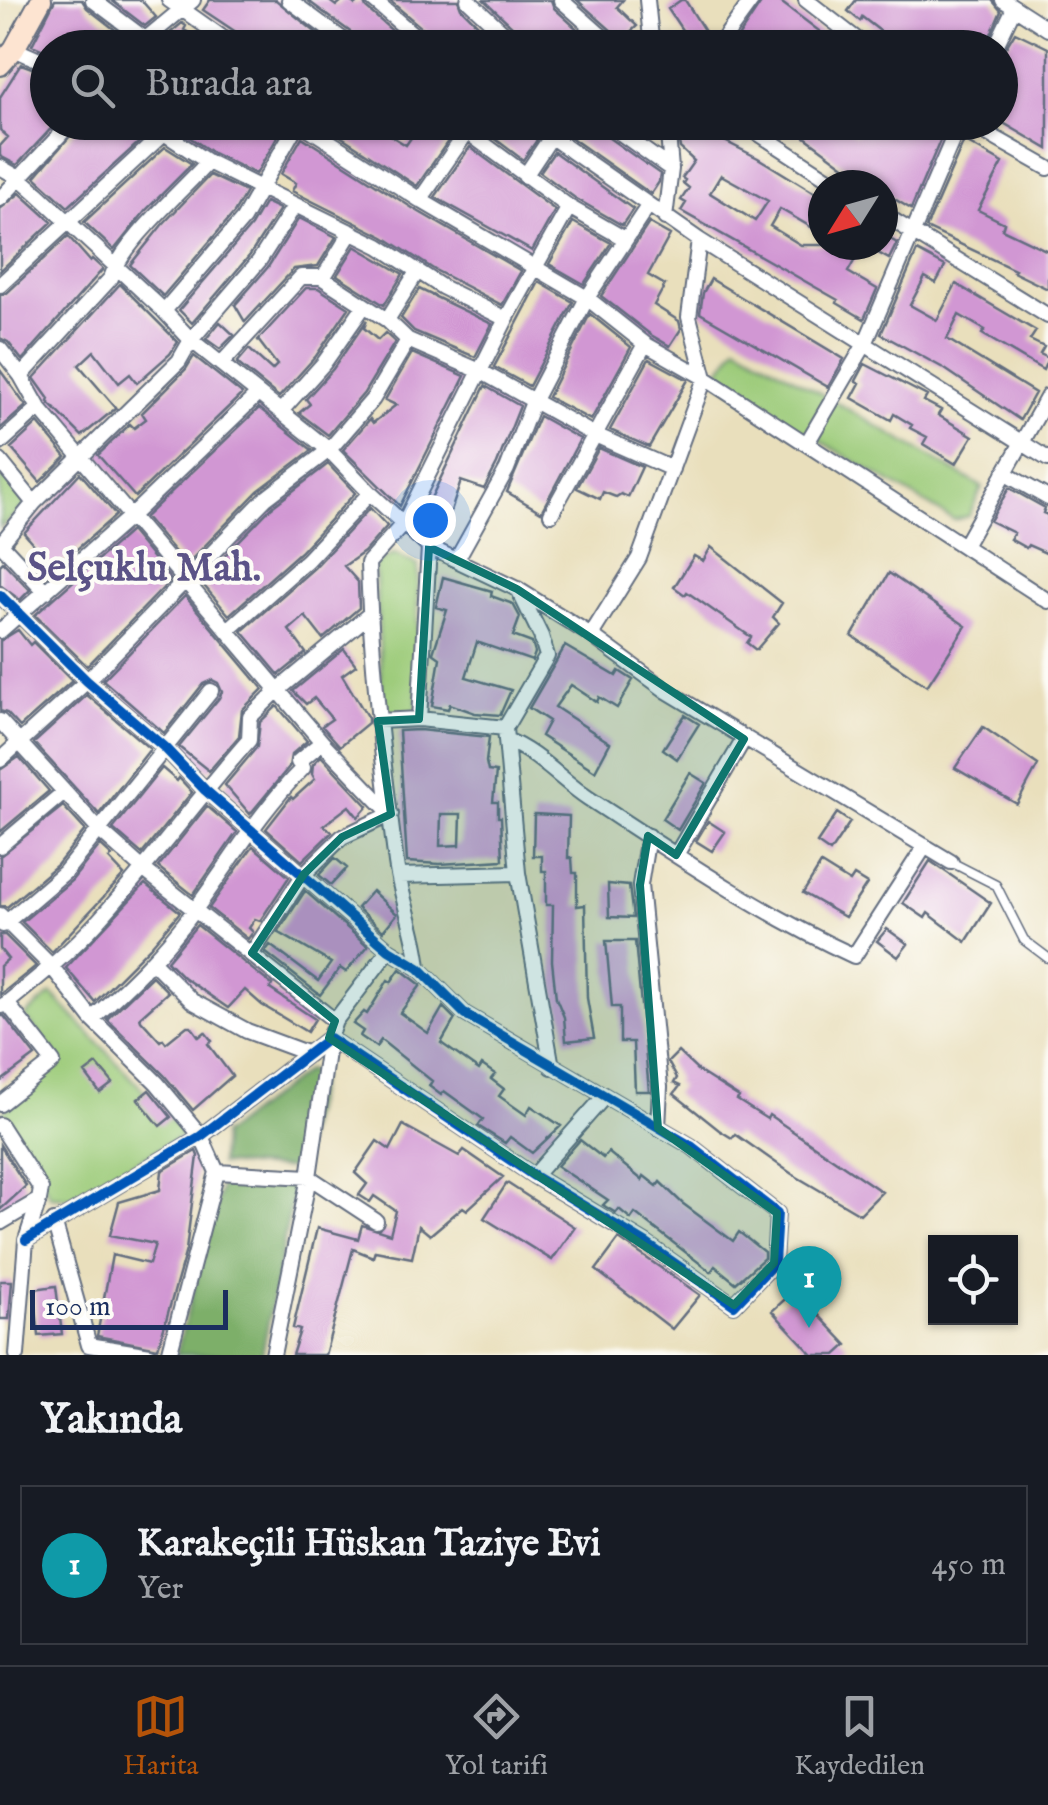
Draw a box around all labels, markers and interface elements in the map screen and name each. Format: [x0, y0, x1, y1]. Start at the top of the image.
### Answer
search box [30, 30, 1018, 140]
icon: search [65, 58, 120, 113]
text: Burada ara [145, 61, 312, 109]
north arrow [808, 170, 898, 260]
your location [405, 495, 456, 546]
district label: Selçuklu Mah. [27, 544, 261, 595]
map controls [928, 1235, 1018, 1325]
button: locate [928, 1235, 1018, 1325]
pin: 1 [776, 1246, 842, 1328]
scale bar [30, 1285, 228, 1330]
text: 100 m [45, 1290, 111, 1325]
text: Yakında [40, 1394, 182, 1447]
text: Karakeçili Hüskan Taziye Evi [137, 1521, 601, 1569]
text: 1 [69, 1545, 80, 1586]
text: 450 m [932, 1545, 1006, 1586]
text: Yer [137, 1569, 183, 1610]
tab: Harita [123, 1689, 199, 1784]
tab: Yol tarifi [445, 1689, 548, 1784]
tab: Kaydedilen [794, 1689, 925, 1784]

